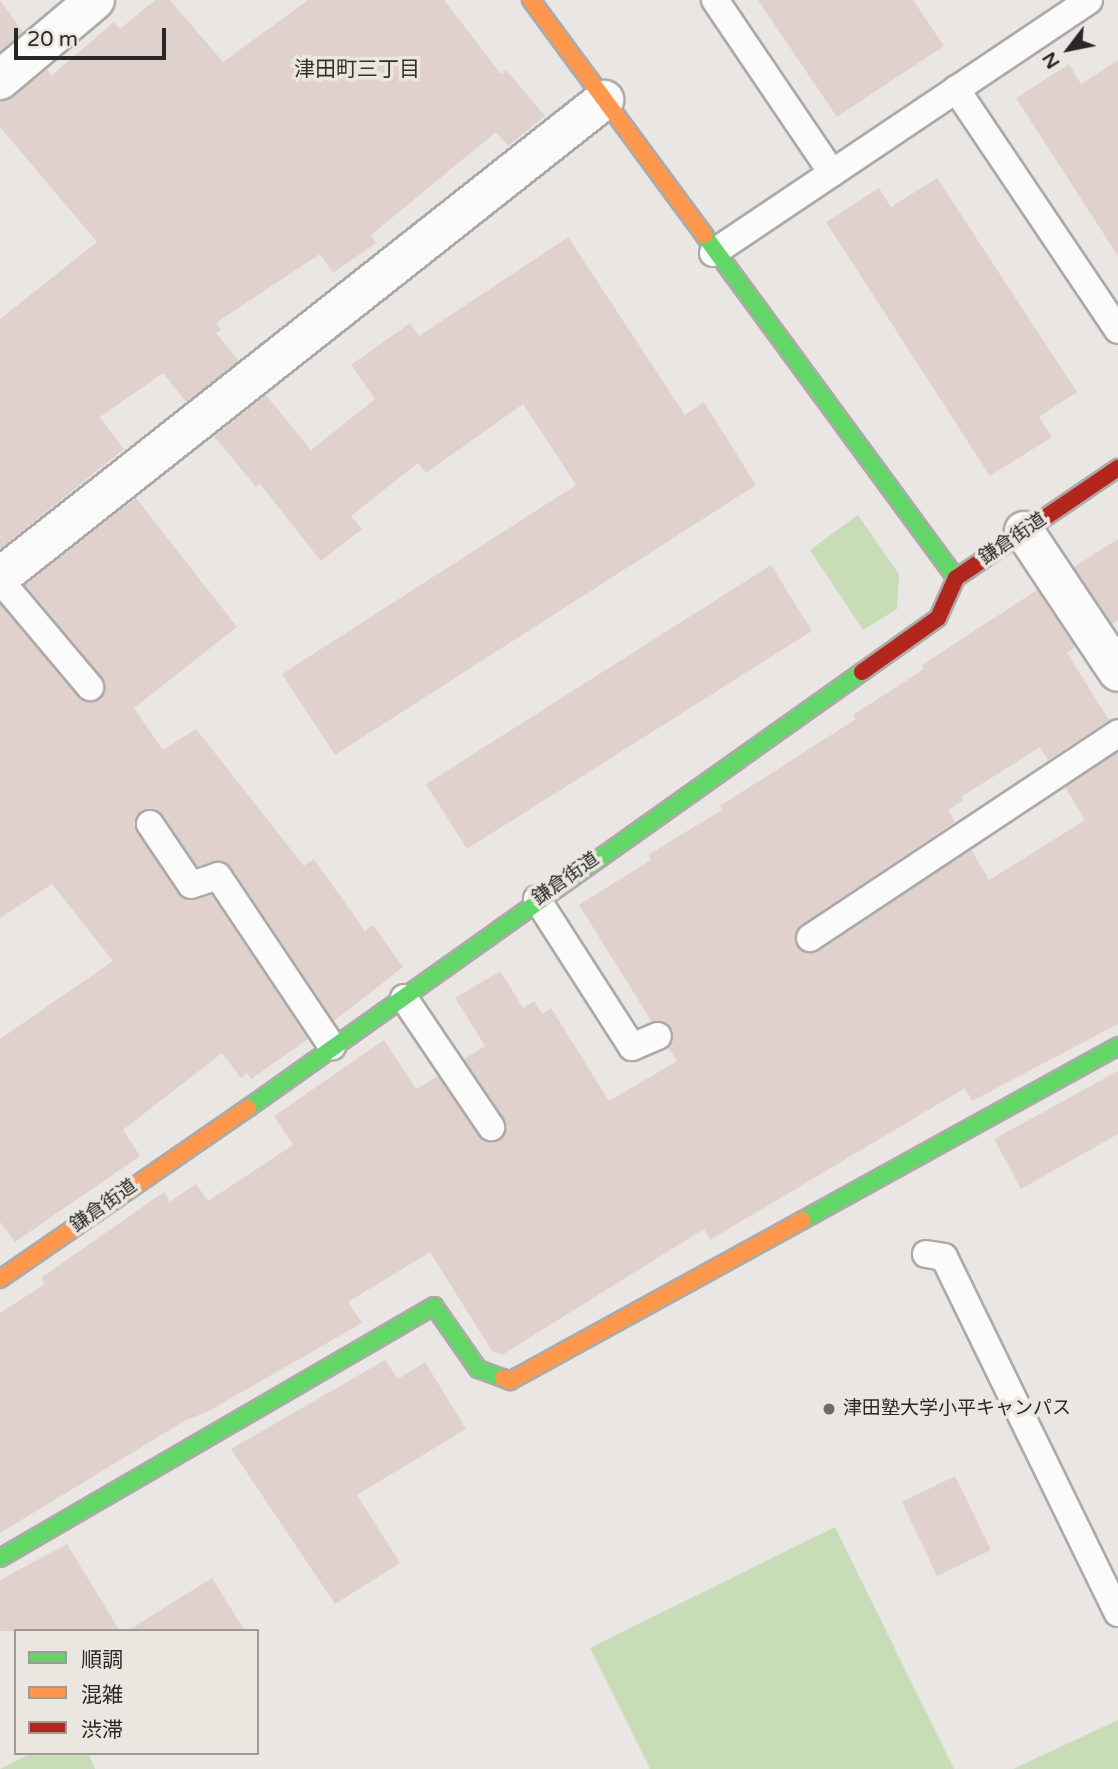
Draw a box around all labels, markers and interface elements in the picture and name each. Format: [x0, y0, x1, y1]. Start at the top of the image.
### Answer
scale bar [18, 14, 170, 58]
north arrow [1034, 14, 1104, 84]
text: 20 m [27, 27, 78, 52]
text: N [1038, 48, 1065, 72]
district label: 津田町三丁目 [294, 57, 420, 83]
street label: 鎌倉街道 [975, 508, 1051, 570]
street label: 鎌倉街道 [528, 848, 604, 910]
street label: 鎌倉街道 [66, 1175, 142, 1237]
place label: 津田塾大学小平キャンパス [843, 1398, 1071, 1420]
marker: 津田塾大学小平キャンパス [821, 1401, 837, 1417]
legend [14, 1629, 259, 1755]
text: 順調 [81, 1648, 123, 1673]
text: 混雑 [81, 1683, 123, 1708]
text: 渋滞 [81, 1718, 123, 1743]

